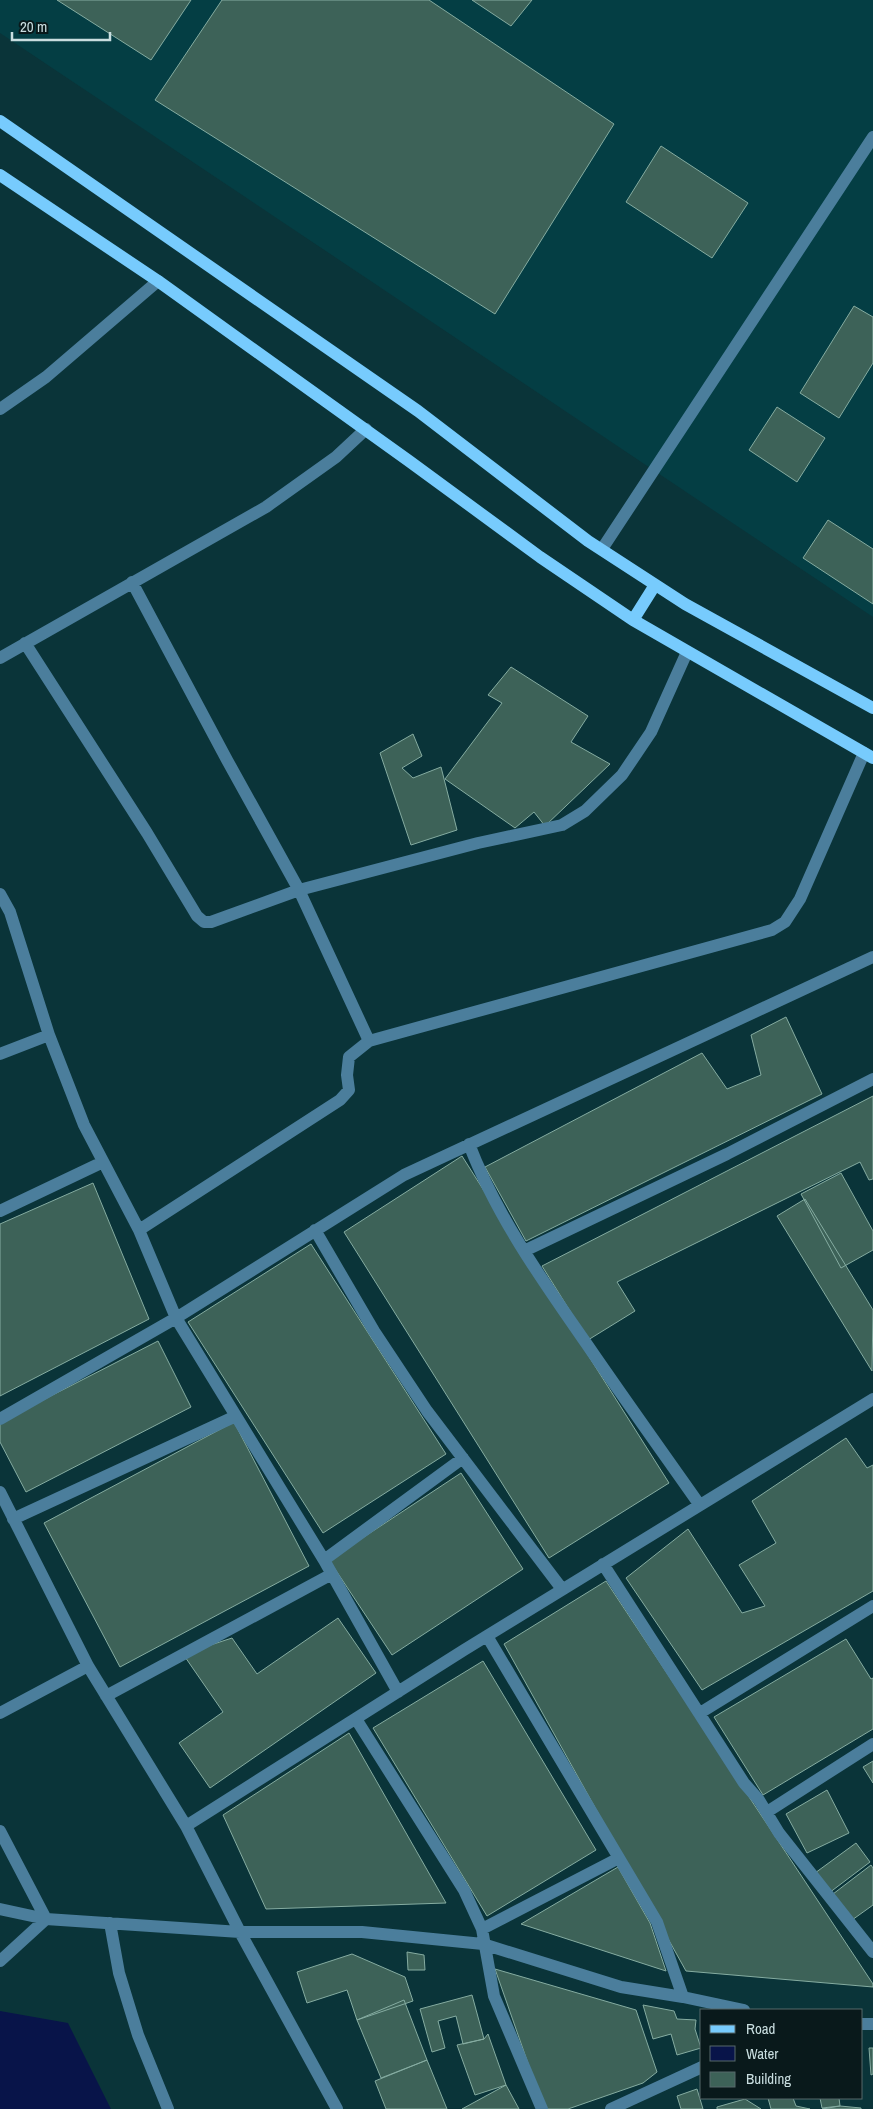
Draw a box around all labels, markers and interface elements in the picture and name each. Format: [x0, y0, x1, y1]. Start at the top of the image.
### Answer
scale bar [12, 10, 110, 42]
text: 20 m [20, 16, 47, 37]
legend [700, 2009, 863, 2099]
text: Road [746, 2018, 775, 2039]
text: Water [746, 2043, 778, 2064]
text: Building [746, 2068, 791, 2089]

